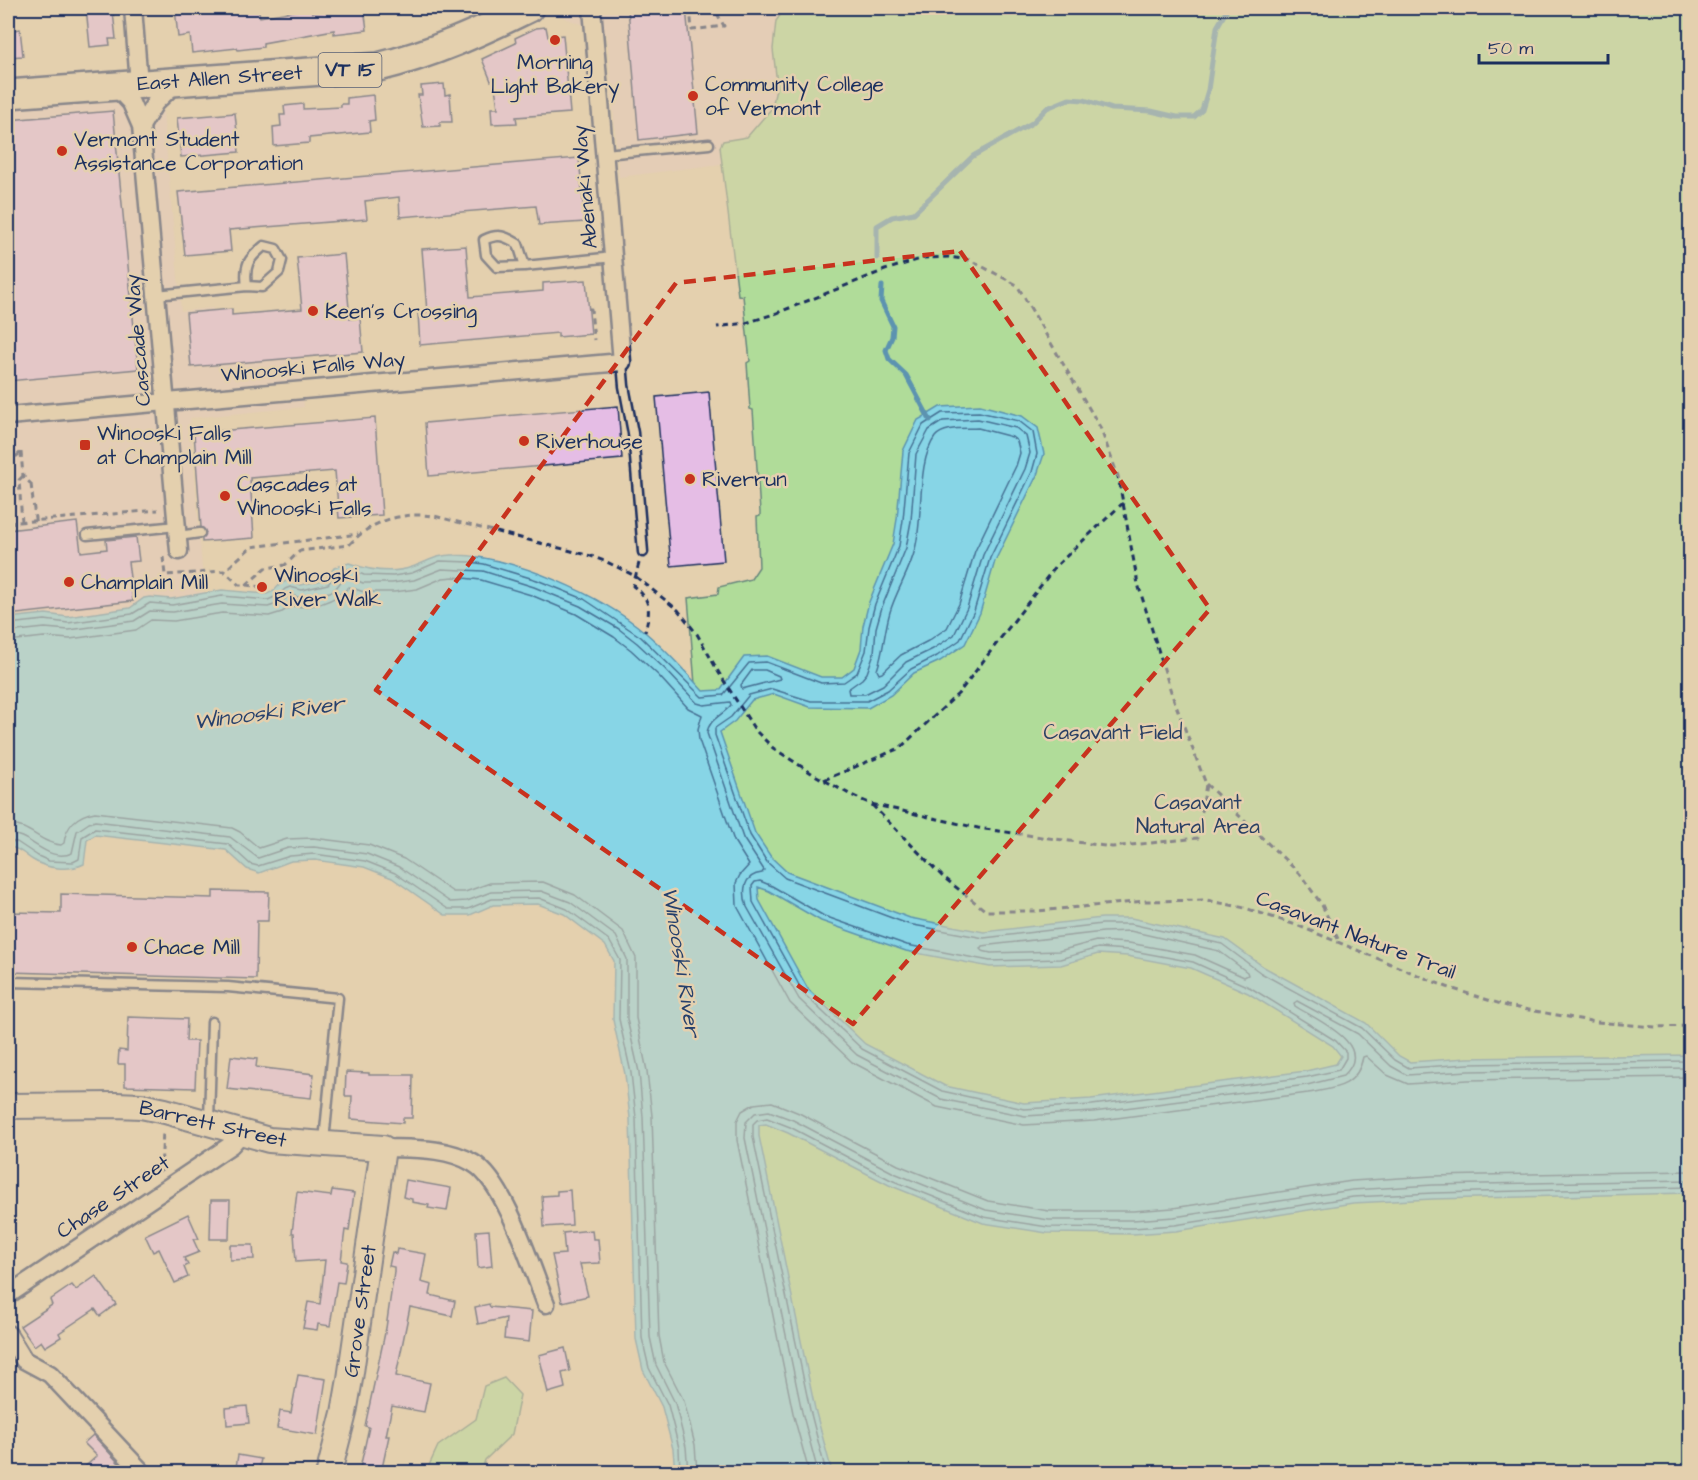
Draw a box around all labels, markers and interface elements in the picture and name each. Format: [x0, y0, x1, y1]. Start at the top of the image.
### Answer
scale bar [1479, 27, 1608, 65]
marker: Morning Light Bakery [548, 33, 562, 47]
text: 50 m [1488, 36, 1533, 61]
place label: Morning Light Bakery [491, 48, 620, 103]
road number: VT 15 [318, 53, 382, 87]
street label: East Allen Street [136, 58, 304, 98]
place label: Community College of Vermont [705, 70, 884, 123]
marker: Community College of Vermont [686, 89, 700, 103]
street label: Abenaki Way [565, 123, 607, 250]
place label: Vermont Student Assistance Corporation [74, 125, 303, 179]
marker: Vermont Student Assistance Corporation [55, 144, 69, 158]
street label: Cascade Way [118, 272, 160, 407]
place label: Keen's Crossing [325, 297, 477, 328]
marker: Keen's Crossing [306, 304, 320, 318]
street label: Winooski Falls Way [220, 344, 407, 391]
place label: Winooski Falls at Champlain Mill [97, 419, 252, 473]
place label: Riverhouse [536, 427, 643, 456]
marker: Riverhouse [517, 434, 531, 448]
marker: Winooski Falls at Champlain Mill [78, 438, 92, 452]
place label: Riverrun [702, 465, 787, 494]
place label: Cascades at Winooski Falls [237, 470, 371, 523]
marker: Riverrun [683, 472, 697, 486]
marker: Cascades at Winooski Falls [218, 489, 232, 503]
place label: Winooski River Walk [274, 561, 381, 614]
place label: Champlain Mill [81, 568, 208, 598]
marker: Champlain Mill [62, 575, 76, 589]
marker: Winooski River Walk [255, 580, 269, 594]
water label: Winooski River [192, 688, 349, 738]
park label: Casavant Field [1044, 718, 1183, 747]
park label: Casavant Natural Area [1136, 788, 1260, 841]
street label: Casavant Nature Trail [1252, 883, 1460, 987]
water label: Winooski River [654, 885, 709, 1042]
place label: Chace Mill [144, 933, 240, 962]
marker: Chace Mill [125, 940, 139, 954]
street label: Barrett Street [137, 1093, 290, 1155]
street label: Chase Street [51, 1148, 176, 1246]
street label: Grove Street [336, 1242, 384, 1379]

